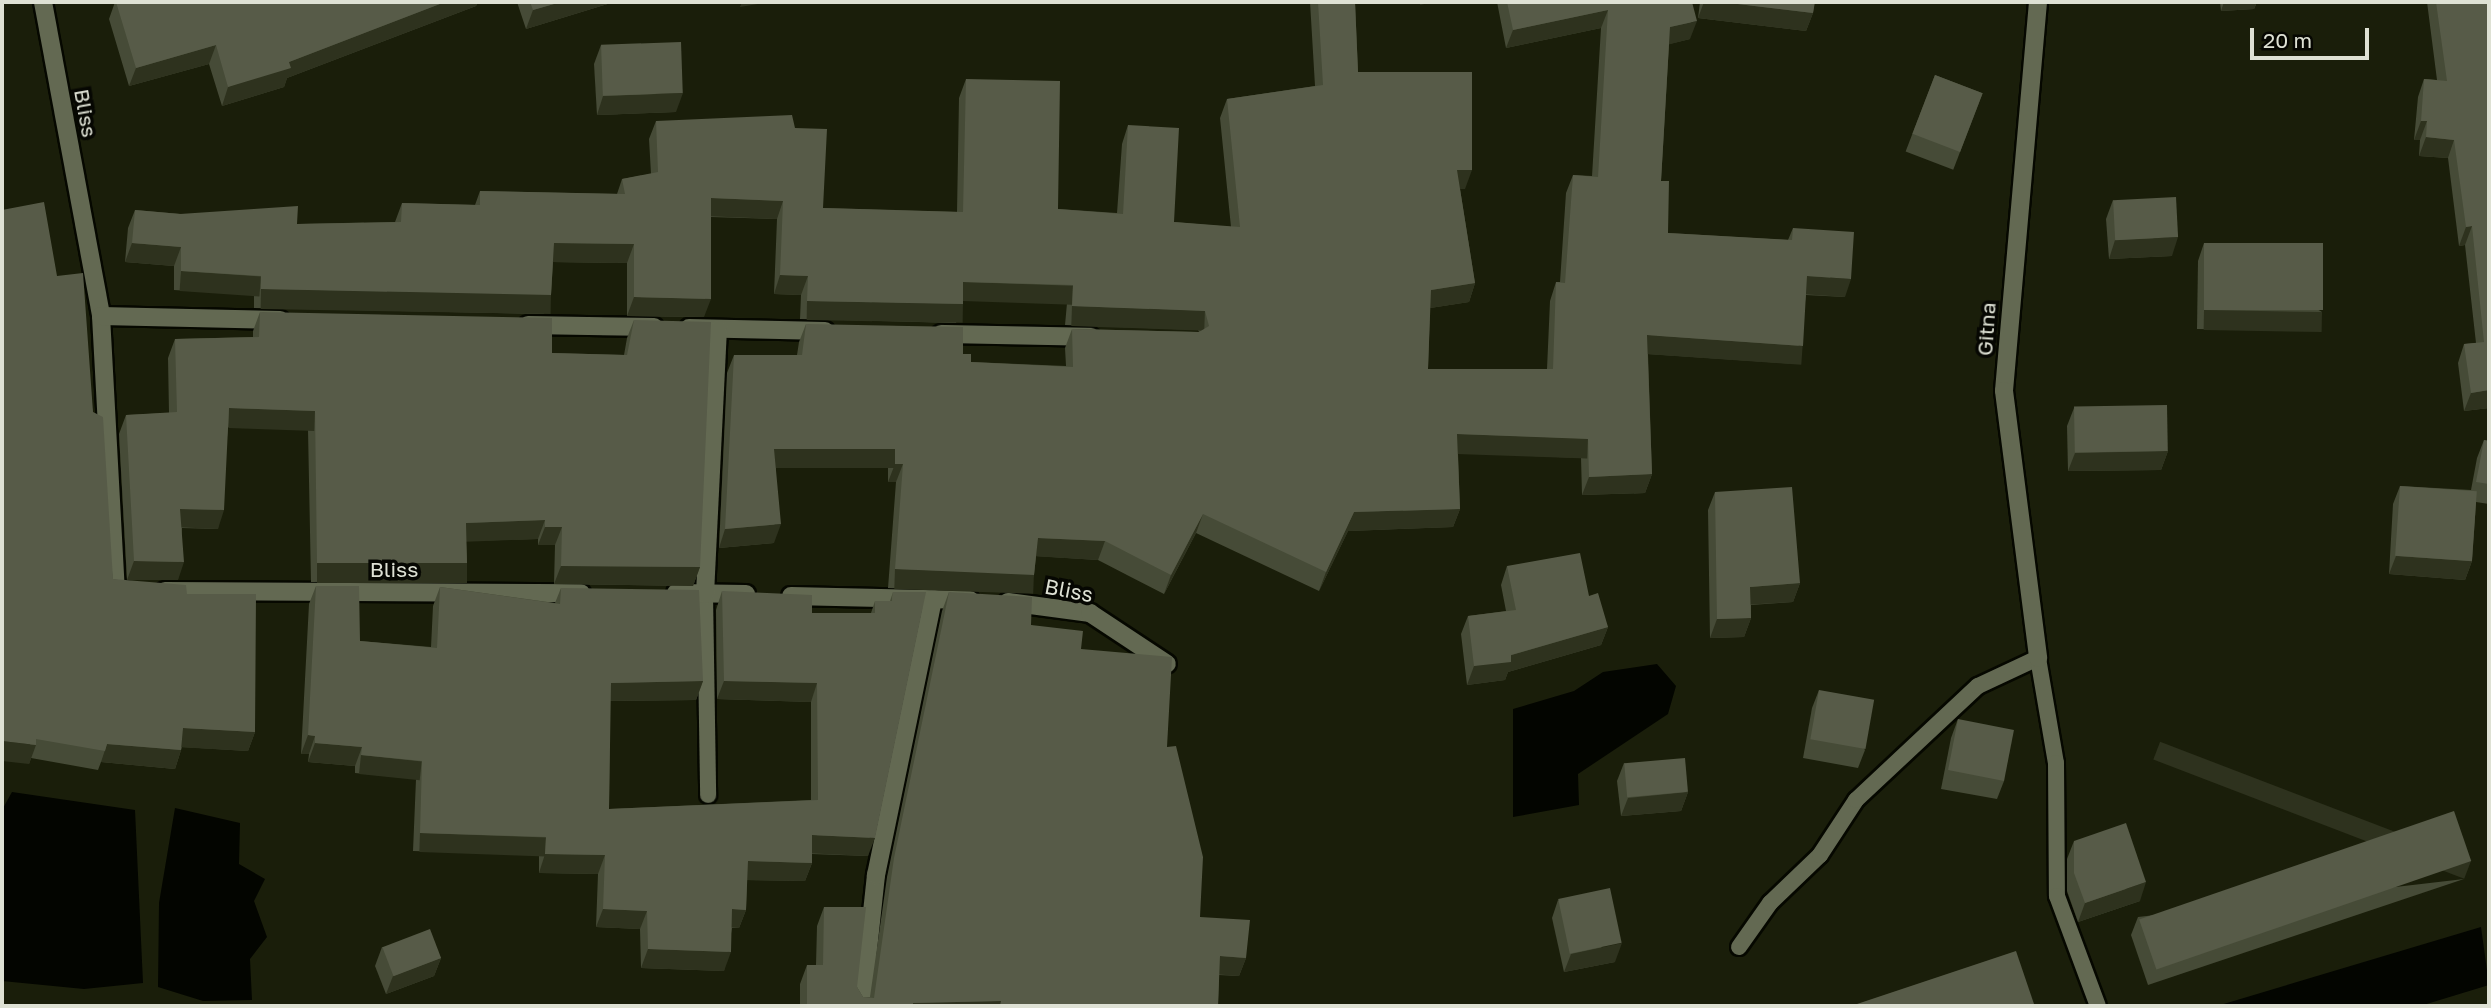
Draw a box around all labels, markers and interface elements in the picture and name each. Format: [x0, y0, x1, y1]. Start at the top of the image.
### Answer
scale bar [2253, 14, 2372, 58]
text: 20 m [2263, 27, 2312, 53]
street label: Bliss [69, 87, 103, 139]
street label: Gitna [1972, 301, 2000, 357]
street label: Bliss [370, 556, 418, 582]
street label: Bliss [1043, 573, 1095, 607]

